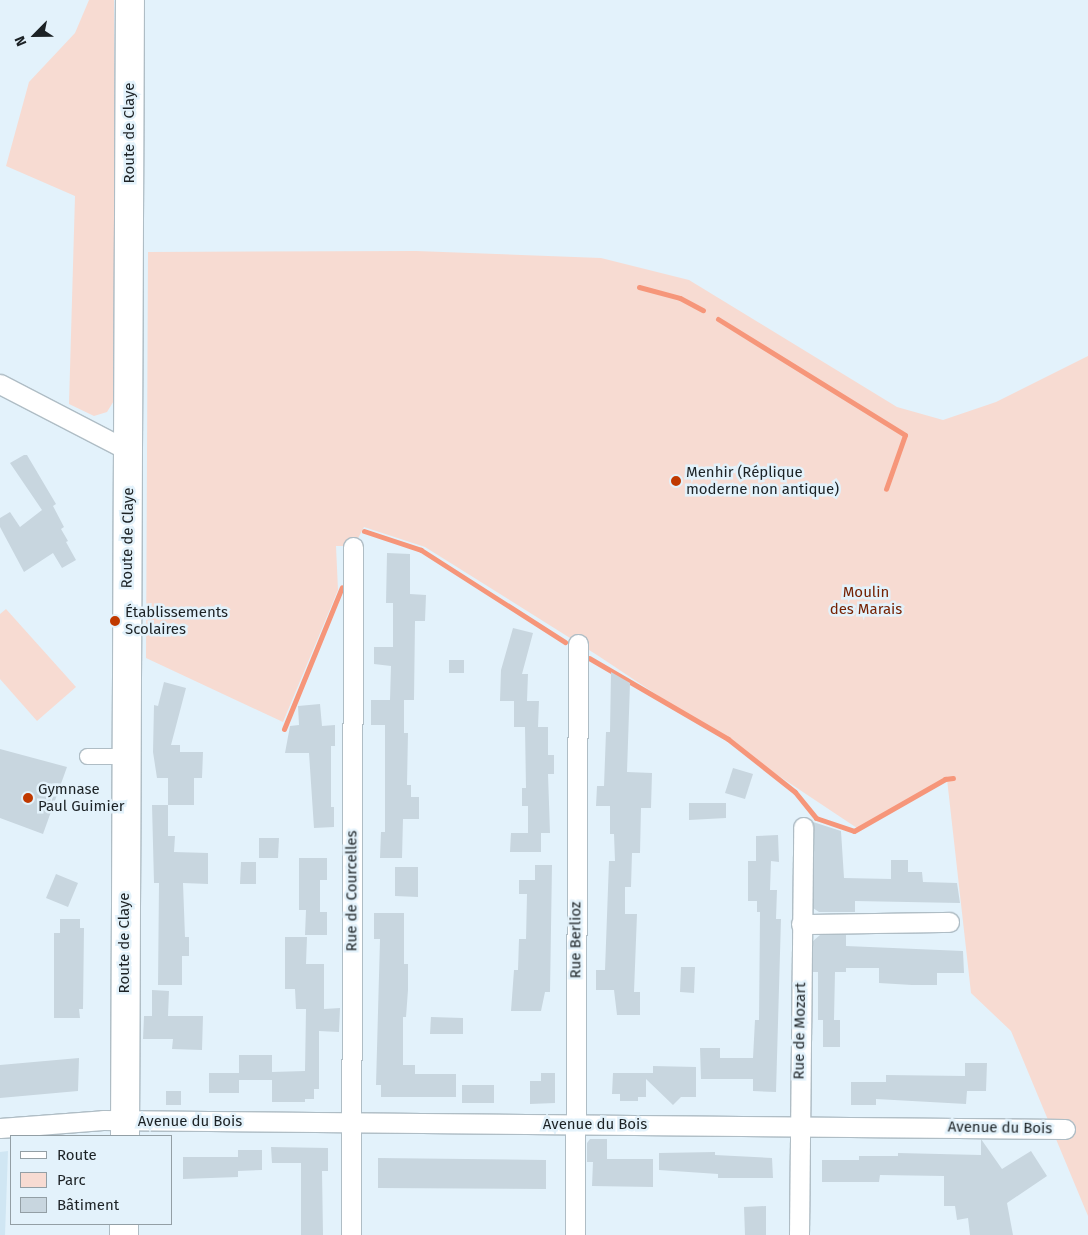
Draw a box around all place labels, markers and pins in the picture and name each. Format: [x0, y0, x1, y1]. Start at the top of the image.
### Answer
place label: Menhir (Réplique moderne non antique) [686, 463, 839, 498]
marker: Menhir (Réplique moderne non antique) [670, 475, 682, 487]
place label: Établissements Scolaires [125, 603, 228, 638]
marker: Établissements Scolaires [109, 615, 121, 627]
place label: Gymnase Paul Guimier [38, 780, 125, 815]
marker: Gymnase Paul Guimier [22, 792, 34, 804]

